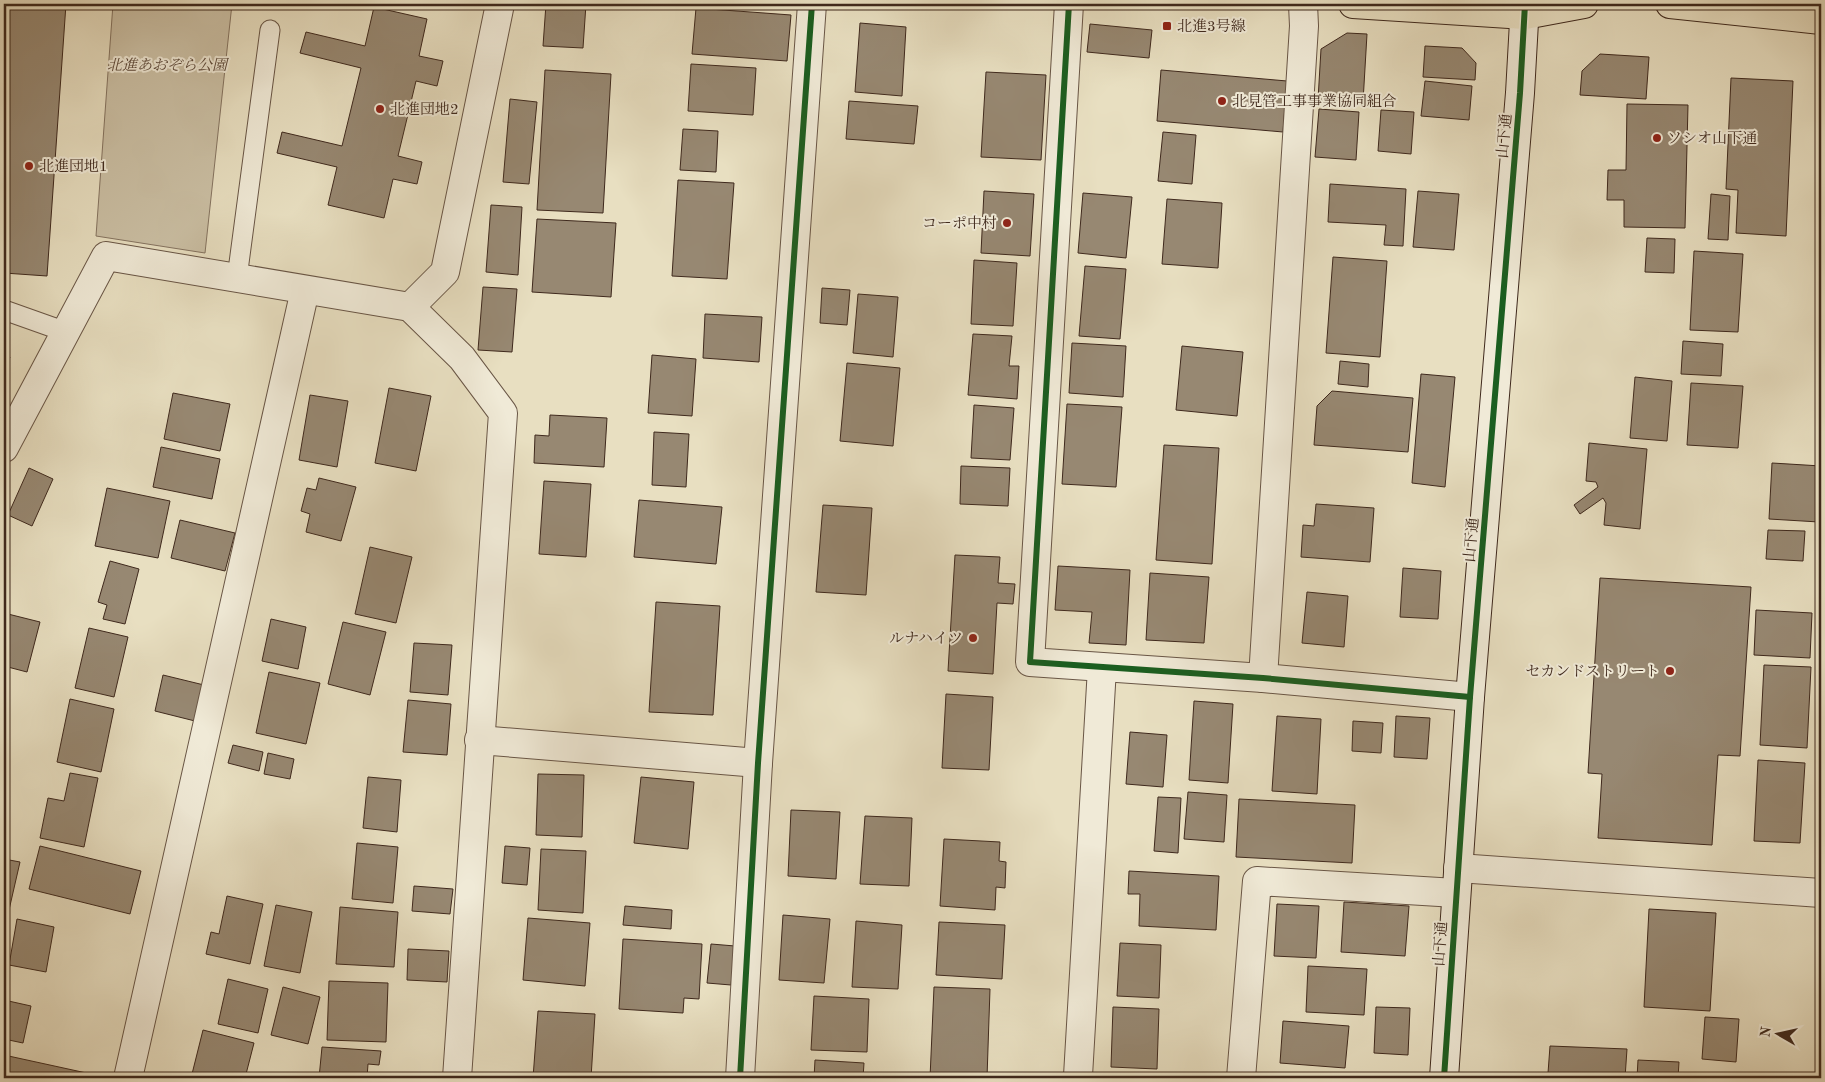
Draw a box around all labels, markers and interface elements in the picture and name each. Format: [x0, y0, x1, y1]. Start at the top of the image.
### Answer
place label: 北進3号線 [1177, 18, 1246, 35]
marker: 北進3号線 [1161, 20, 1173, 32]
park label: 北進あおぞら公園 [107, 57, 230, 74]
place label: 北見管工事事業協同組合 [1232, 93, 1397, 110]
marker: 北見管工事事業協同組合 [1216, 95, 1228, 107]
place label: 北進団地2 [390, 101, 459, 118]
marker: 北進団地2 [374, 103, 386, 115]
street label: 山下通 [1494, 113, 1515, 159]
place label: ソシオ山下通 [1667, 130, 1757, 147]
marker: ソシオ山下通 [1651, 132, 1663, 144]
place label: 北進団地1 [39, 158, 108, 175]
marker: 北進団地1 [23, 160, 35, 172]
place label: コーポ中村 [922, 215, 997, 232]
marker: コーポ中村 [1001, 217, 1013, 229]
street label: 山下通 [1461, 517, 1482, 563]
place label: ルナハイツ [889, 631, 963, 647]
marker: ルナハイツ [967, 632, 979, 644]
place label: セカンドストリート [1525, 664, 1660, 680]
marker: セカンドストリート [1664, 665, 1676, 677]
street label: 山下通 [1430, 921, 1451, 967]
north arrow [1752, 1010, 1802, 1060]
text: N [1758, 1025, 1774, 1039]

